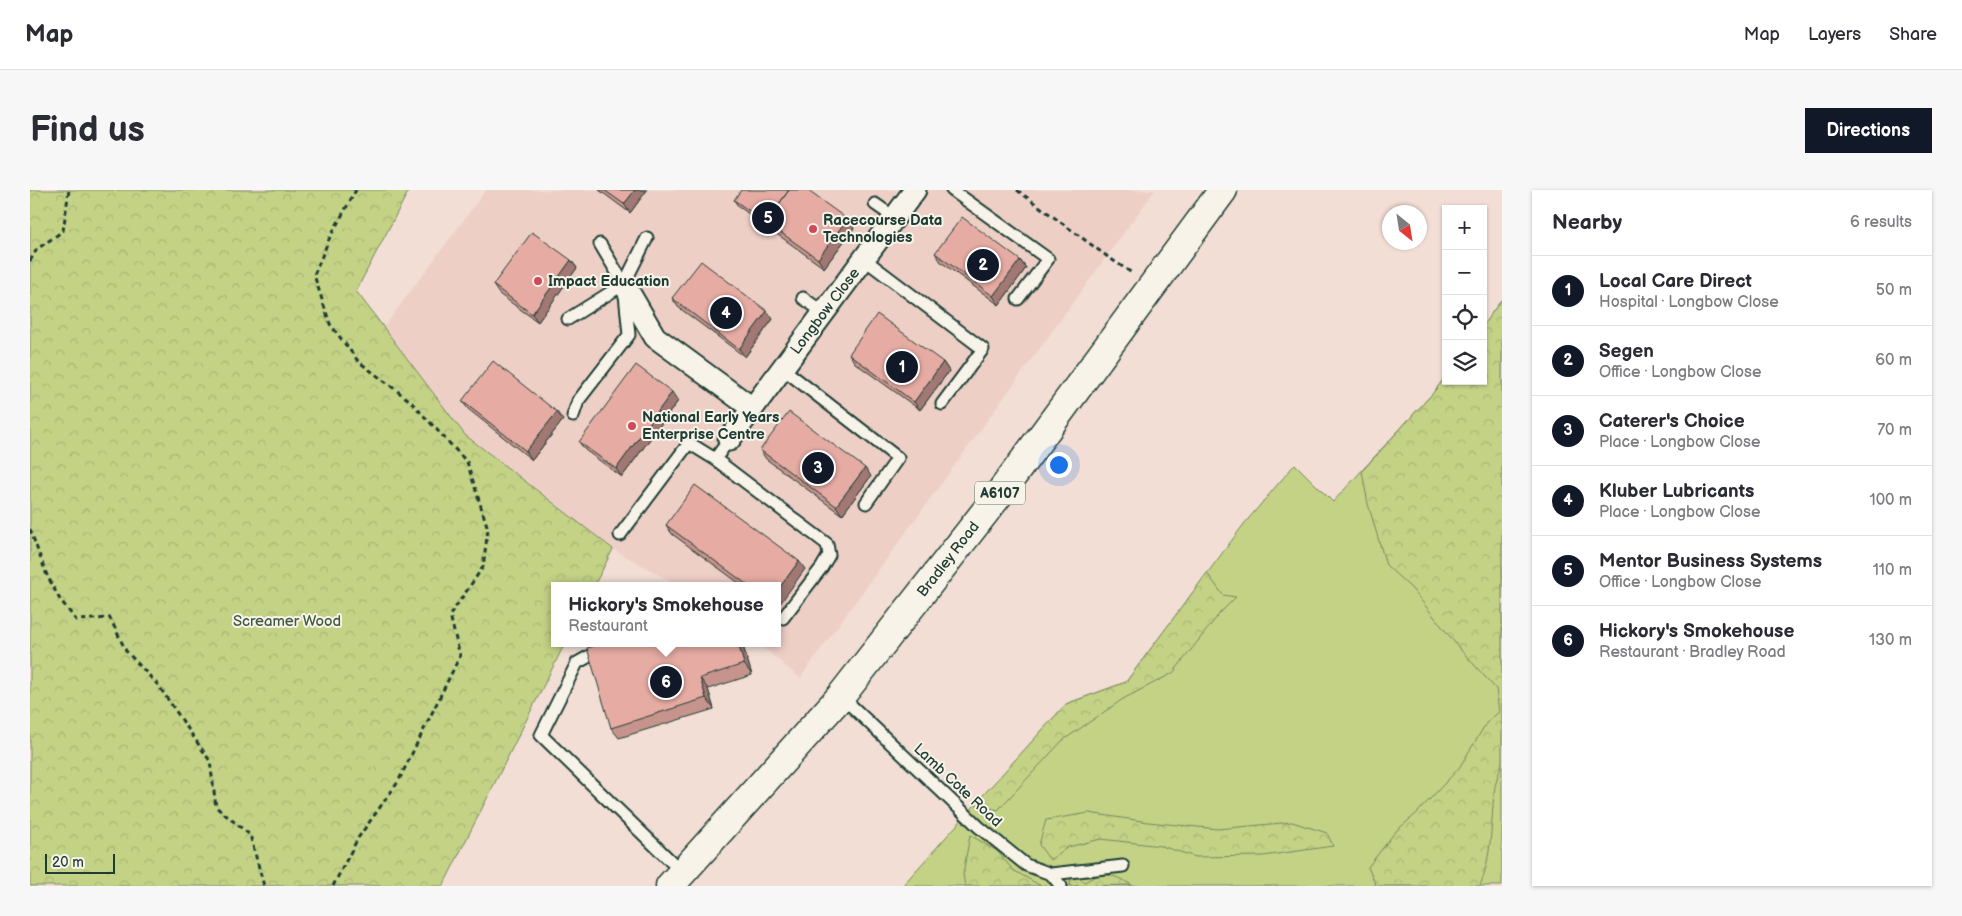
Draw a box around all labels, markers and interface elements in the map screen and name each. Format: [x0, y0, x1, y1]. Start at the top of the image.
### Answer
text: Map [25, 20, 73, 49]
text: Map [1744, 24, 1780, 45]
text: Layers [1808, 24, 1861, 45]
text: Share [1889, 24, 1937, 45]
button: Directions [1805, 108, 1932, 153]
text: Find us [30, 109, 145, 152]
pin: 5 [752, 199, 784, 237]
north arrow [1382, 205, 1427, 250]
map controls [1442, 205, 1487, 385]
button: + [1442, 205, 1487, 250]
text: Nearby [1552, 210, 1622, 235]
place label: Racecourse Data Technologies [823, 211, 942, 247]
text: 6 results [1850, 213, 1912, 232]
marker: Racecourse Data Technologies [807, 223, 819, 235]
pin: 2 [967, 246, 999, 284]
button: − [1442, 250, 1487, 295]
street label: Longbow Close [787, 264, 864, 358]
text: Local Care Direct [1599, 270, 1752, 293]
place label: Impact Education [548, 272, 669, 291]
marker: Impact Education [532, 275, 544, 287]
text: 1 [1565, 281, 1571, 300]
text: 50 m [1876, 281, 1912, 300]
text: Hospital · Longbow Close [1599, 293, 1779, 312]
pin: 4 [710, 294, 742, 332]
button: locate [1442, 295, 1487, 340]
button: layers [1442, 340, 1487, 385]
text: Segen [1599, 340, 1654, 363]
pin: 1 [886, 348, 918, 386]
text: 2 [1563, 351, 1573, 370]
text: 60 m [1875, 351, 1912, 370]
text: Office · Longbow Close [1599, 363, 1761, 382]
place label: National Early Years Enterprise Centre [642, 408, 779, 444]
text: Caterer's Choice [1599, 410, 1745, 433]
marker: National Early Years Enterprise Centre [626, 420, 638, 432]
text: 3 [1563, 421, 1573, 440]
text: 70 m [1877, 421, 1912, 440]
text: Place · Longbow Close [1599, 433, 1760, 452]
pin: 3 [802, 449, 834, 487]
your location [1046, 452, 1072, 478]
text: Kluber Lubricants [1599, 480, 1754, 503]
road number: A6107 [975, 482, 1025, 504]
text: 4 [1563, 491, 1573, 510]
text: 100 m [1869, 491, 1912, 510]
text: Place · Longbow Close [1599, 503, 1760, 522]
street label: Bradley Road [913, 518, 984, 601]
text: Mentor Business Systems [1599, 550, 1822, 573]
text: 5 [1563, 561, 1573, 580]
text: 110 m [1873, 561, 1912, 580]
text: Office · Longbow Close [1599, 573, 1761, 592]
popup [551, 582, 781, 647]
text: Hickory's Smokehouse [568, 594, 764, 617]
park label: Screamer Wood [233, 612, 341, 631]
text: Restaurant [568, 617, 648, 636]
text: Hickory's Smokehouse [1599, 620, 1794, 643]
text: 6 [1563, 631, 1573, 650]
text: 130 m [1869, 631, 1912, 650]
text: Restaurant · Bradley Road [1599, 643, 1786, 662]
pin: 6 [650, 663, 682, 701]
street label: Lamb Cote Road [909, 740, 1006, 831]
scale bar [45, 851, 115, 874]
text: 20 m [52, 854, 84, 871]

